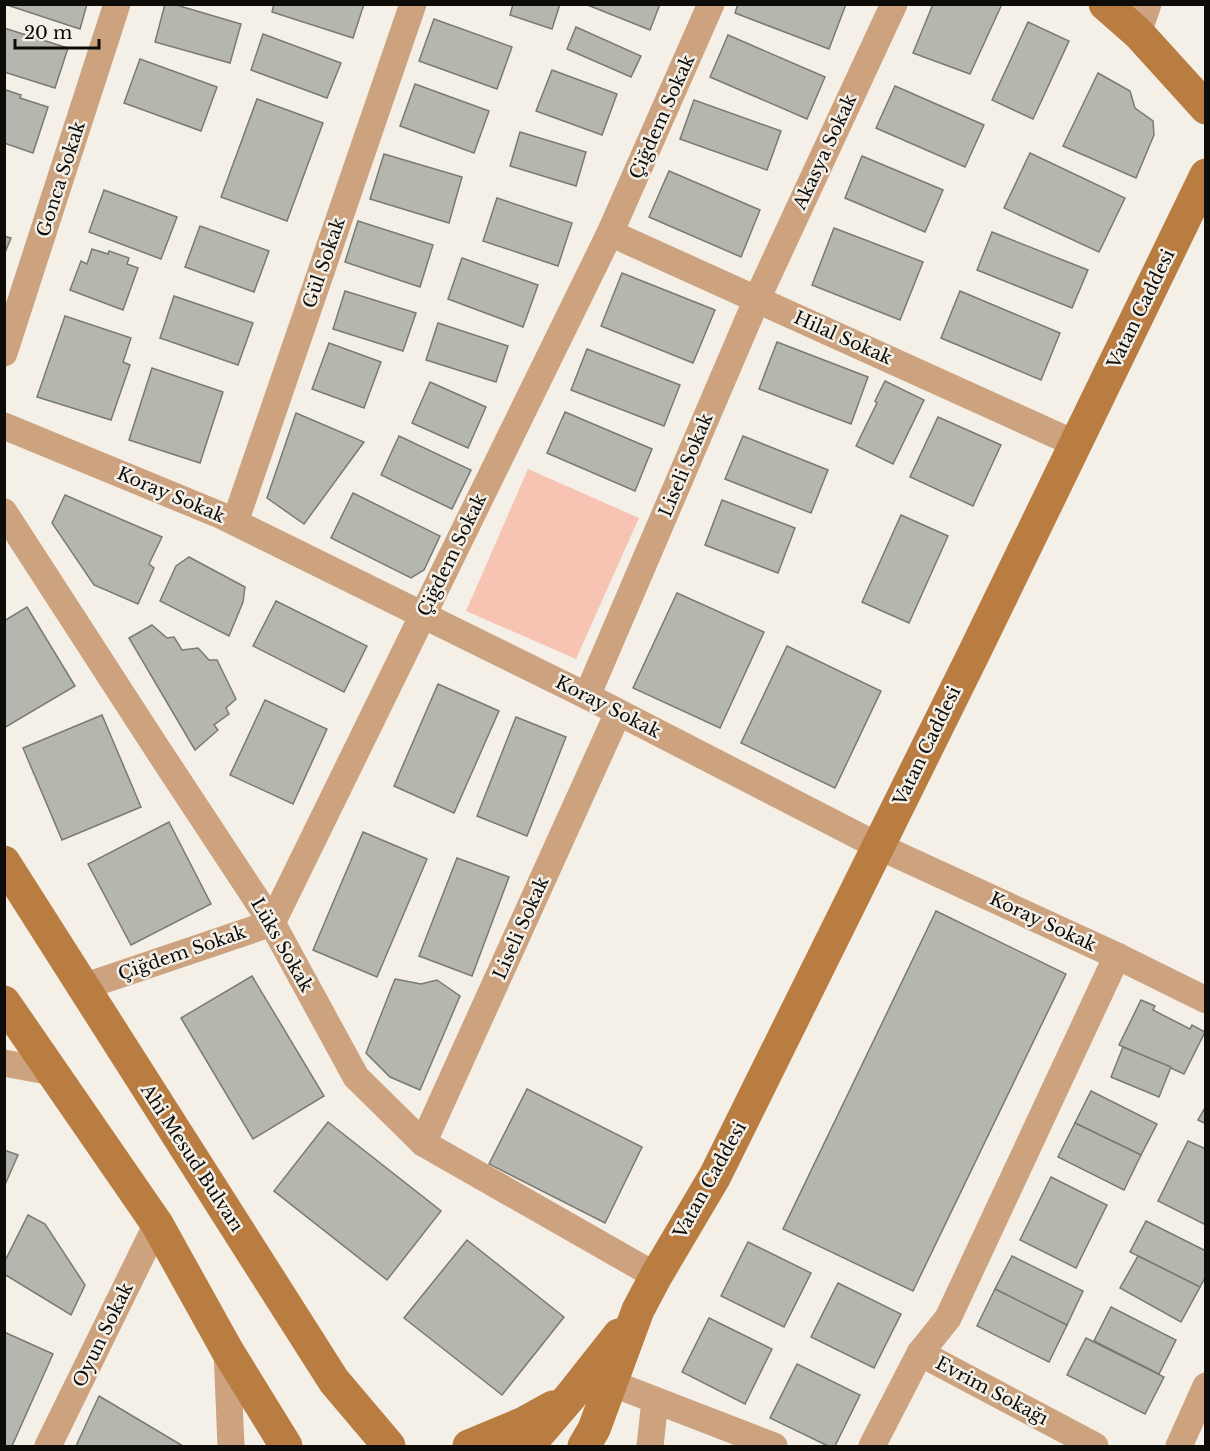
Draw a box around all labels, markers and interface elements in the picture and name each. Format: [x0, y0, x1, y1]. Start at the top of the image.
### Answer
scale bar [15, 12, 99, 50]
text: 20 m [24, 22, 72, 44]
street label: Çiğdem Sokak [625, 51, 699, 183]
street label: Akasya Sokak [788, 91, 861, 214]
street label: Gonca Sokak [32, 119, 90, 239]
street label: Gül Sokak [298, 215, 350, 311]
street label: Vatan Caddesi [1102, 246, 1179, 373]
street label: Hilal Sokak [790, 307, 896, 369]
street label: Liseli Sokak [654, 410, 718, 520]
street label: Koray Sokak [114, 462, 228, 528]
street label: Çiğdem Sokak [413, 490, 491, 620]
street label: Koray Sokak [552, 671, 664, 743]
street label: Vatan Caddesi [888, 683, 965, 810]
street label: Liseli Sokak [488, 873, 554, 983]
street label: Koray Sokak [986, 888, 1100, 956]
street label: Lüks Sokak [246, 894, 318, 996]
street label: Çiğdem Sokak [115, 921, 249, 985]
street label: Ahi Mesud Bulvarı [135, 1079, 248, 1236]
street label: Vatan Caddesi [668, 1118, 751, 1243]
street label: Oyun Sokak [68, 1279, 138, 1391]
street label: Evrim Sokağı [932, 1352, 1052, 1430]

